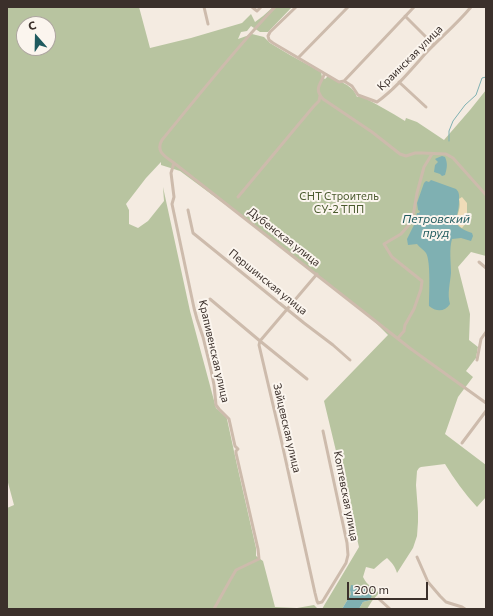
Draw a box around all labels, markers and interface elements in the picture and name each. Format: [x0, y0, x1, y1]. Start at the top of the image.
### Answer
north arrow [16, 16, 56, 56]
text: С [26, 18, 38, 33]
street label: Краинская улица [375, 23, 445, 93]
park label: СНТ Строитель СУ-2 ТПП [299, 189, 379, 215]
street label: Дубенская улица [245, 205, 323, 269]
water label: Петровский пруд [402, 212, 470, 240]
street label: Першинская улица [226, 246, 310, 318]
street label: Крапивенская улица [196, 298, 232, 404]
street label: Зайцевская улица [270, 382, 304, 474]
street label: Коптевская улица [331, 450, 361, 542]
scale bar [349, 574, 430, 600]
text: 200 m [354, 582, 389, 596]

